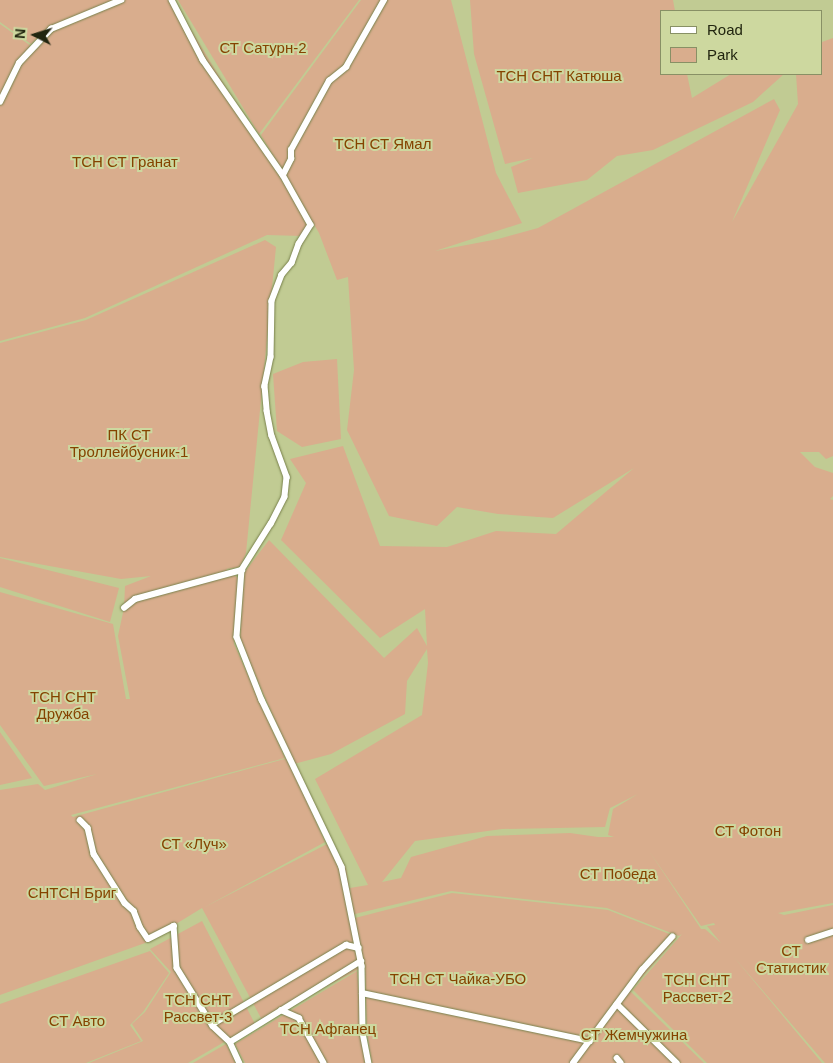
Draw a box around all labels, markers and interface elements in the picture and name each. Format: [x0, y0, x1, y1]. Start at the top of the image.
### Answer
north arrow [10, 10, 60, 60]
legend [660, 10, 823, 75]
text: Road [707, 21, 743, 38]
text: N [12, 28, 28, 39]
park label: СТ Сатурн-2 [219, 39, 307, 57]
text: Park [707, 46, 738, 63]
park label: ТСН СНТ Катюша [496, 67, 622, 85]
park label: ТСН СТ Ямал [335, 135, 431, 153]
park label: ТСН СТ Гранат [72, 153, 178, 171]
park label: ПК СТ Троллейбусник-1 [70, 425, 188, 460]
park label: ТСН СНТ Дружба [30, 687, 96, 722]
park label: СТ Фотон [715, 822, 781, 840]
park label: СТ «Луч» [161, 835, 227, 853]
park label: СТ Победа [580, 865, 656, 883]
park label: СНТСН Бриг [28, 884, 116, 902]
park label: СТ Статистик [756, 941, 826, 976]
park label: ТСН СТ Чайка-УБО [390, 970, 526, 988]
park label: ТСН СНТ Рассвет-2 [663, 970, 731, 1005]
park label: ТСН СНТ Рассвет-3 [164, 990, 232, 1025]
park label: СТ Авто [49, 1012, 105, 1030]
park label: ТСН Афганец [280, 1020, 376, 1038]
park label: СТ Жемчужина [581, 1026, 687, 1044]

